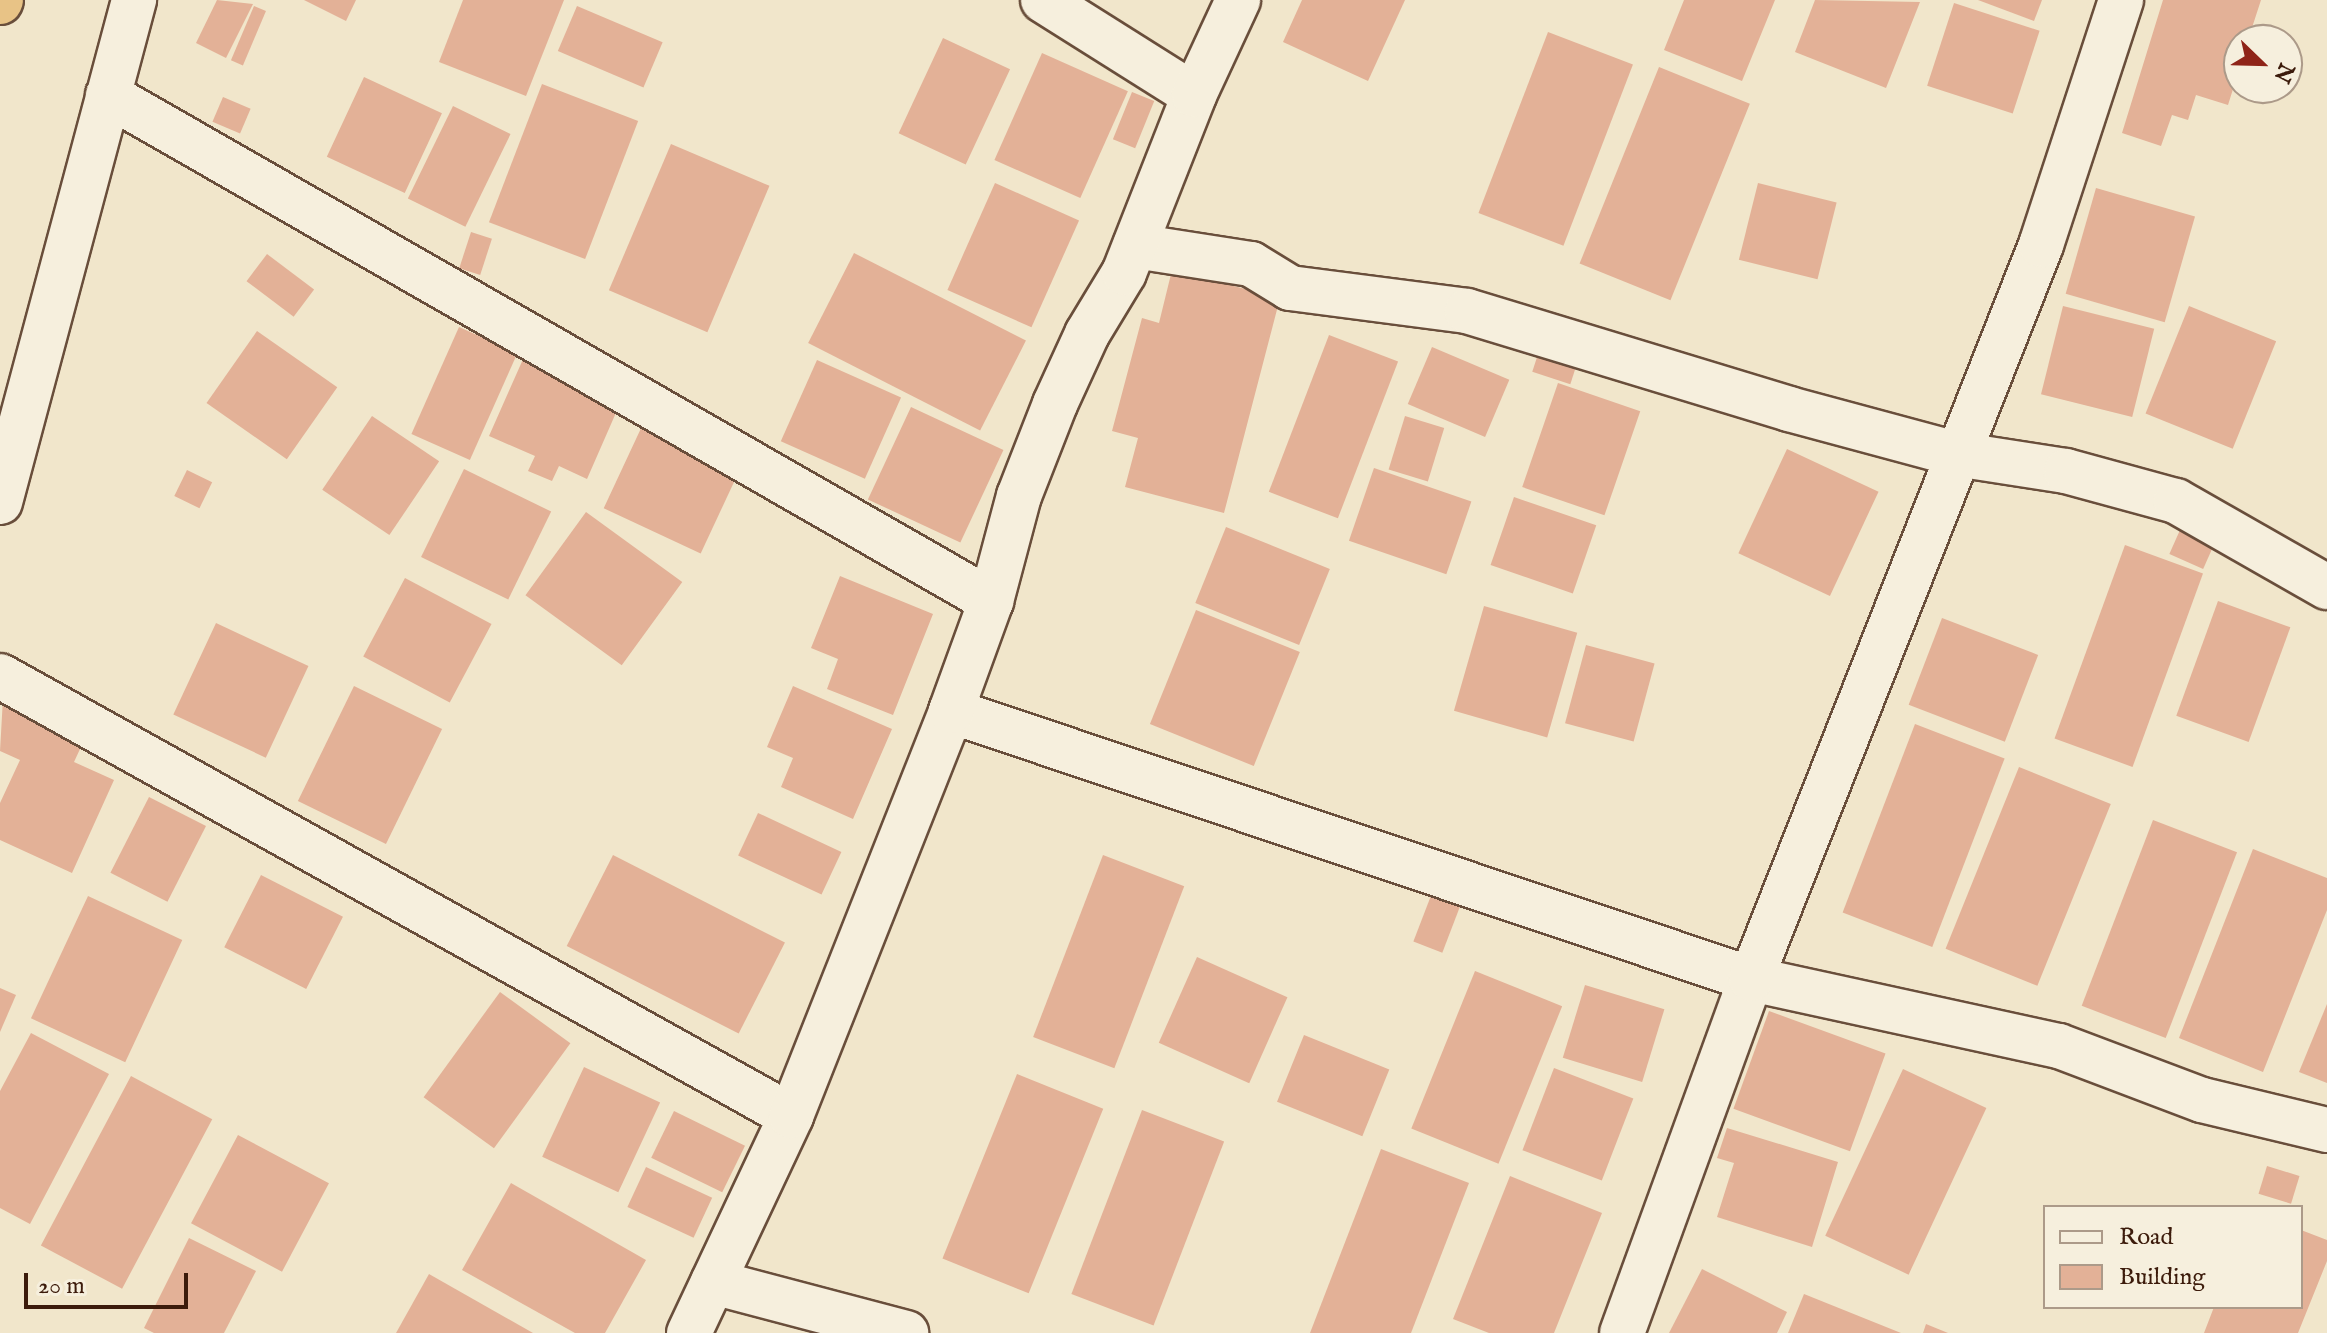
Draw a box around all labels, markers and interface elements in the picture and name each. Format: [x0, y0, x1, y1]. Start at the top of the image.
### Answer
north arrow [2223, 24, 2303, 104]
text: N [2267, 58, 2300, 87]
legend [2043, 1205, 2303, 1309]
text: Road [2119, 1222, 2173, 1253]
scale bar [28, 1257, 192, 1307]
text: Building [2119, 1262, 2205, 1293]
text: 20 m [38, 1271, 85, 1302]

